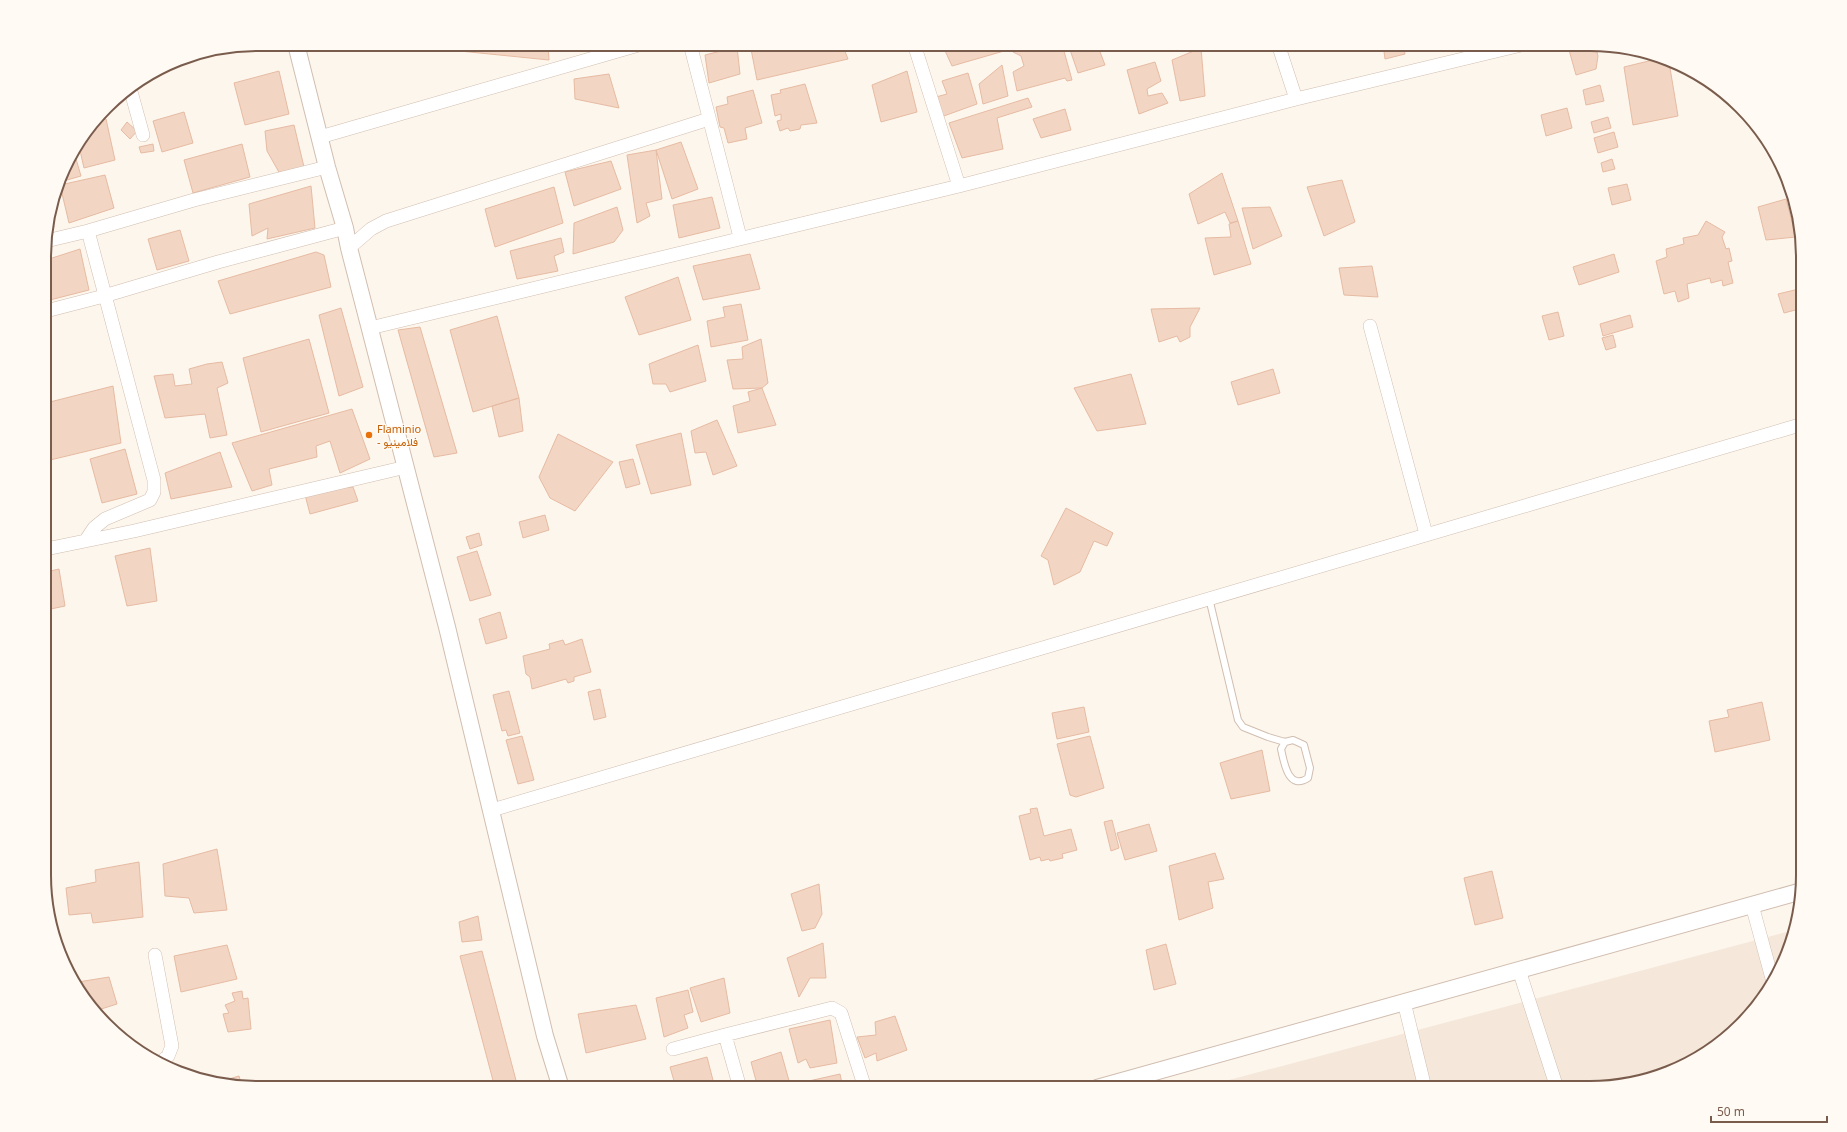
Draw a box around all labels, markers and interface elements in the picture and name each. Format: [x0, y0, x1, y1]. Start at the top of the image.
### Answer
place label: Flaminio - فلامينيو [377, 421, 421, 449]
marker: Flaminio - فلامينيو [364, 430, 374, 440]
scale bar [1711, 1098, 1827, 1124]
text: 50 m [1717, 1103, 1745, 1120]

